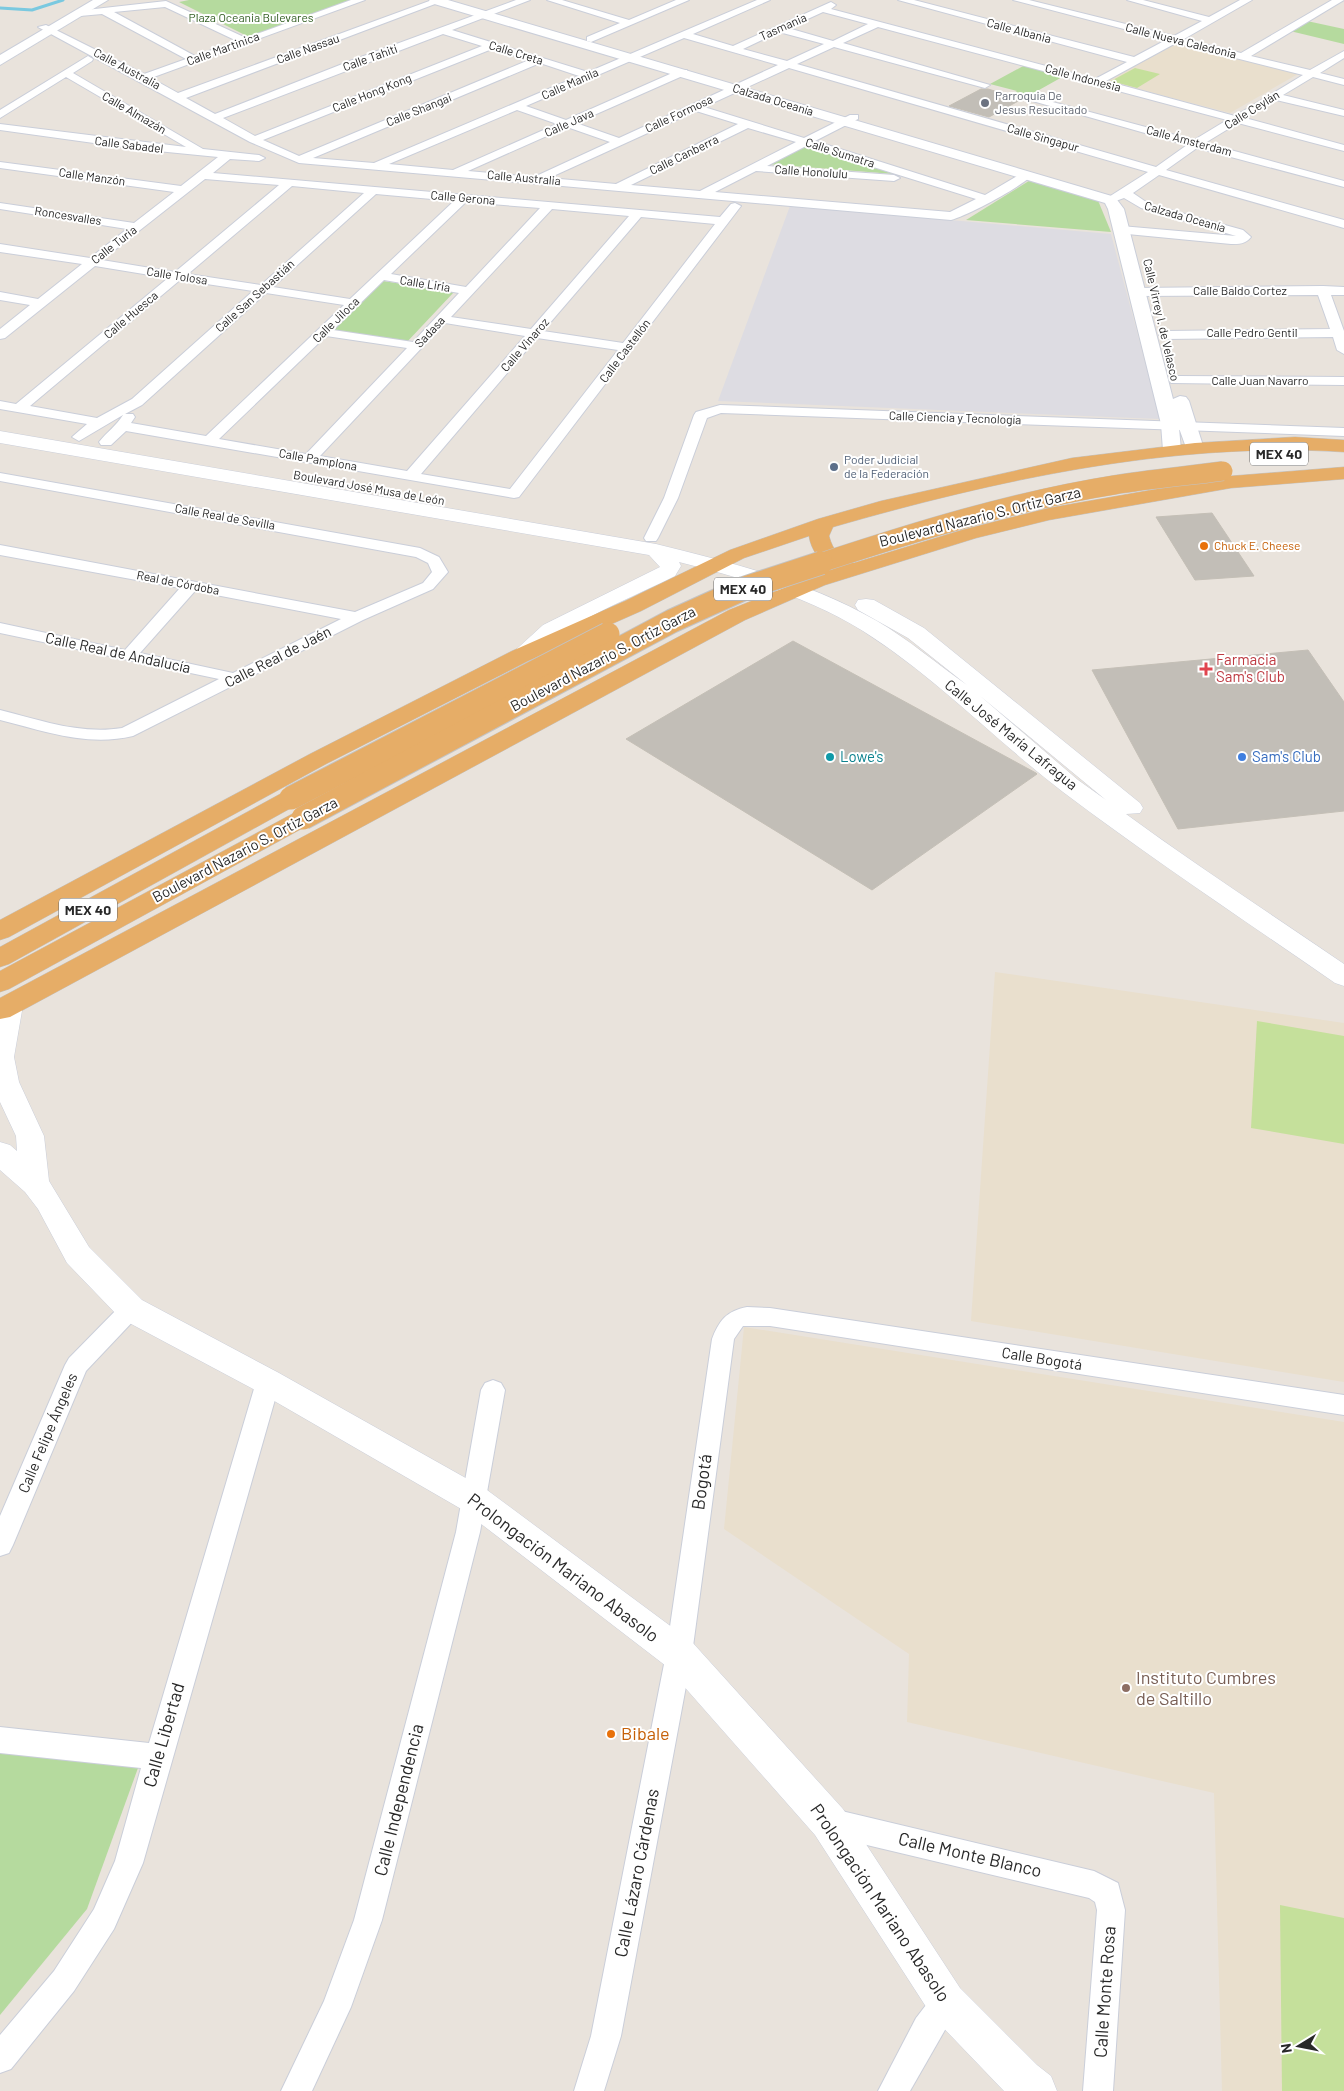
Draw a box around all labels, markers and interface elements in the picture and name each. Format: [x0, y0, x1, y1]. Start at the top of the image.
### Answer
street label: Tasmania [757, 9, 808, 43]
park label: Plaza Oceania Bulevares [189, 10, 314, 24]
street label: Calle Albania [986, 15, 1053, 45]
street label: Calle Nueva Caledonia [1124, 19, 1238, 61]
street label: Calle Martinica [184, 28, 261, 68]
street label: Calle Nassau [274, 30, 341, 66]
street label: Calle Creta [487, 37, 545, 67]
street label: Calle Tahití [341, 41, 399, 73]
street label: Calle Australia [92, 45, 163, 92]
street label: Calle Indonesia [1044, 60, 1123, 94]
street label: Calle Manila [539, 64, 600, 102]
street label: Calle Hong Kong [330, 70, 413, 114]
street label: Calzada Oceanía [731, 80, 815, 118]
street label: Calle Ceylán [1221, 87, 1281, 132]
street label: Calle Almazán [100, 88, 169, 136]
place label: Parroquia De Jesus Resucitado [995, 88, 1087, 116]
street label: Calle Shangai [384, 90, 453, 129]
street label: Calle Formosa [642, 91, 715, 135]
marker: Parroquia De Jesus Resucitado [979, 97, 991, 109]
street label: Calle Java [542, 105, 595, 139]
street label: Calle Singapur [1006, 120, 1081, 154]
street label: Calle Ámsterdam [1145, 122, 1234, 158]
street label: Calle Canberra [647, 131, 720, 177]
street label: Calle Sabadel [94, 133, 164, 155]
street label: Calle Sumatra [804, 134, 877, 170]
street label: Calle Honolulu [774, 161, 848, 181]
street label: Calle Manzón [58, 164, 126, 188]
street label: Calle Australia [487, 167, 562, 187]
street label: Calle Gerona [430, 187, 496, 207]
street label: Calzada Oceanía [1143, 198, 1228, 234]
street label: Roncesvalles [34, 203, 103, 227]
street label: Calle Turia [88, 222, 139, 266]
street label: Calle San Sebastián [212, 256, 297, 334]
street label: Calle Virrey I. de Velasco [1141, 257, 1183, 382]
street label: Calle Tolosa [146, 263, 209, 287]
street label: Calle Liria [399, 272, 451, 294]
street label: Calle Baldo Cortez [1193, 283, 1287, 297]
street label: Calle Huesca [100, 288, 160, 341]
street label: Calle Jiloca [309, 294, 362, 345]
street label: Sadasa [411, 313, 447, 350]
street label: Calle Vinaroz [497, 315, 551, 374]
street label: Calle Castellón [596, 316, 653, 385]
street label: Calle Pedro Gentil [1206, 325, 1298, 339]
street label: Calle Juan Navarro [1211, 373, 1309, 387]
street label: Calle Ciencia y Tecnología [889, 408, 1021, 426]
road number: MEX 40 [1250, 442, 1308, 466]
street label: Calle Pamplona [278, 445, 358, 473]
place label: Poder Judicial de la Federación [844, 452, 929, 480]
marker: Poder Judicial de la Federación [828, 461, 840, 473]
street label: Boulevard José Musa de León [292, 467, 446, 507]
street label: Boulevard Nazario S. Ortiz Garza [877, 482, 1082, 550]
street label: Calle Real de Sevilla [174, 500, 276, 532]
place label: Chuck E. Cheese [1214, 538, 1300, 552]
marker: Chuck E. Cheese [1198, 540, 1210, 552]
street label: Real de Córdoba [136, 567, 221, 597]
road number: MEX 40 [714, 578, 772, 600]
street label: Boulevard Nazario S. Ortiz Garza [507, 602, 698, 715]
street label: Calle Real de Jaén [221, 621, 334, 691]
street label: Calle Real de Andalucía [44, 628, 192, 676]
place label: Farmacia Sam's Club [1216, 650, 1285, 685]
marker: Farmacia Sam's Club [1200, 663, 1212, 675]
street label: Calle José María Lafragua [942, 675, 1082, 793]
place label: Lowe's [840, 747, 883, 765]
place label: Sam's Club [1252, 747, 1321, 765]
marker: Lowe's [824, 751, 836, 763]
marker: Sam's Club [1236, 751, 1248, 763]
street label: Boulevard Nazario S. Ortiz Garza [149, 793, 340, 906]
road number: MEX 40 [59, 898, 117, 922]
street label: Calle Bogotá [1001, 1343, 1084, 1373]
street label: Calle Felipe Ángeles [14, 1370, 80, 1495]
street label: Bogotá [686, 1453, 716, 1511]
street label: Prolongación Mariano Abasolo [464, 1488, 664, 1646]
place label: Instituto Cumbres de Saltillo [1136, 1666, 1276, 1709]
street label: Calle Libertad [138, 1680, 188, 1790]
marker: Instituto Cumbres de Saltillo [1120, 1682, 1132, 1694]
street label: Calle Independencia [368, 1721, 428, 1878]
place label: Bibale [621, 1722, 670, 1744]
marker: Bibale [605, 1728, 617, 1740]
street label: Calle Lázaro Cárdenas [609, 1787, 663, 1959]
street label: Prolongación Mariano Abasolo [806, 1799, 955, 2006]
street label: Calle Monte Blanco [896, 1827, 1044, 1881]
street label: Calle Monte Rosa [1088, 1925, 1120, 2059]
north arrow [1274, 2021, 1324, 2071]
text: N [1277, 2042, 1295, 2054]

